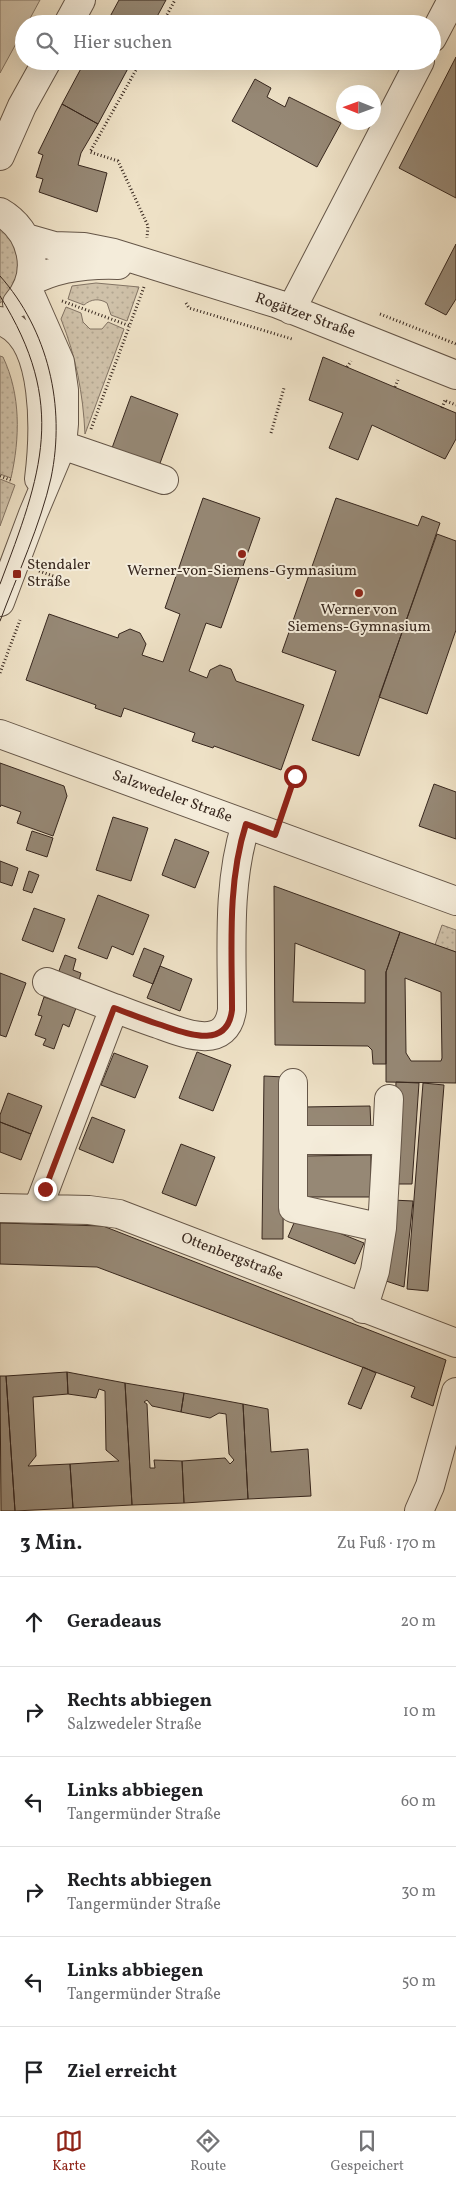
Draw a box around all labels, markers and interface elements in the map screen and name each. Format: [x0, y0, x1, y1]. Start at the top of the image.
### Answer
search box [15, 15, 441, 70]
icon: search [33, 29, 61, 57]
text: Hier suchen [73, 30, 172, 56]
north arrow [336, 85, 381, 130]
street label: Rogätzer Straße [252, 288, 358, 344]
marker: Werner-von-Siemens-Gymnasium [236, 548, 248, 560]
place label: Stendaler Straße [27, 555, 90, 593]
place label: Werner-von-Siemens-Gymnasium [127, 561, 357, 582]
marker: Stendaler Straße [11, 568, 23, 580]
marker: Werner von Siemens-Gymnasium [353, 587, 365, 599]
place label: Werner von Siemens-Gymnasium [287, 600, 431, 638]
route start [284, 765, 307, 788]
street label: Salzwedeler Straße [109, 766, 235, 828]
route end [34, 1178, 57, 1201]
street label: Ottenbergstraße [178, 1228, 286, 1286]
text: 3 Min. [20, 1529, 82, 1558]
text: Zu Fuß · 170 m [337, 1533, 436, 1555]
icon: ahead [20, 1608, 48, 1636]
text: Geradeaus [67, 1609, 162, 1635]
text: 20 m [401, 1611, 436, 1633]
text: Rechts abbiegen [67, 1688, 212, 1714]
icon: right [20, 1698, 48, 1726]
text: 10 m [403, 1701, 436, 1723]
text: Salzwedeler Straße [67, 1714, 202, 1736]
text: Links abbiegen [67, 1778, 204, 1804]
icon: left [20, 1788, 48, 1816]
text: 60 m [401, 1791, 436, 1813]
text: Tangermünder Straße [67, 1804, 221, 1826]
text: Rechts abbiegen [67, 1868, 212, 1894]
icon: right [20, 1878, 48, 1906]
text: 30 m [401, 1881, 436, 1903]
text: Tangermünder Straße [67, 1894, 221, 1916]
text: Links abbiegen [67, 1958, 204, 1984]
icon: left [20, 1968, 48, 1996]
text: 50 m [402, 1971, 436, 1993]
text: Tangermünder Straße [67, 1984, 221, 2006]
icon: arrive [20, 2058, 48, 2086]
text: Ziel erreicht [67, 2059, 177, 2085]
tab: Karte [52, 2127, 86, 2176]
tab: Route [190, 2127, 226, 2176]
tab: Gespeichert [330, 2127, 404, 2176]

